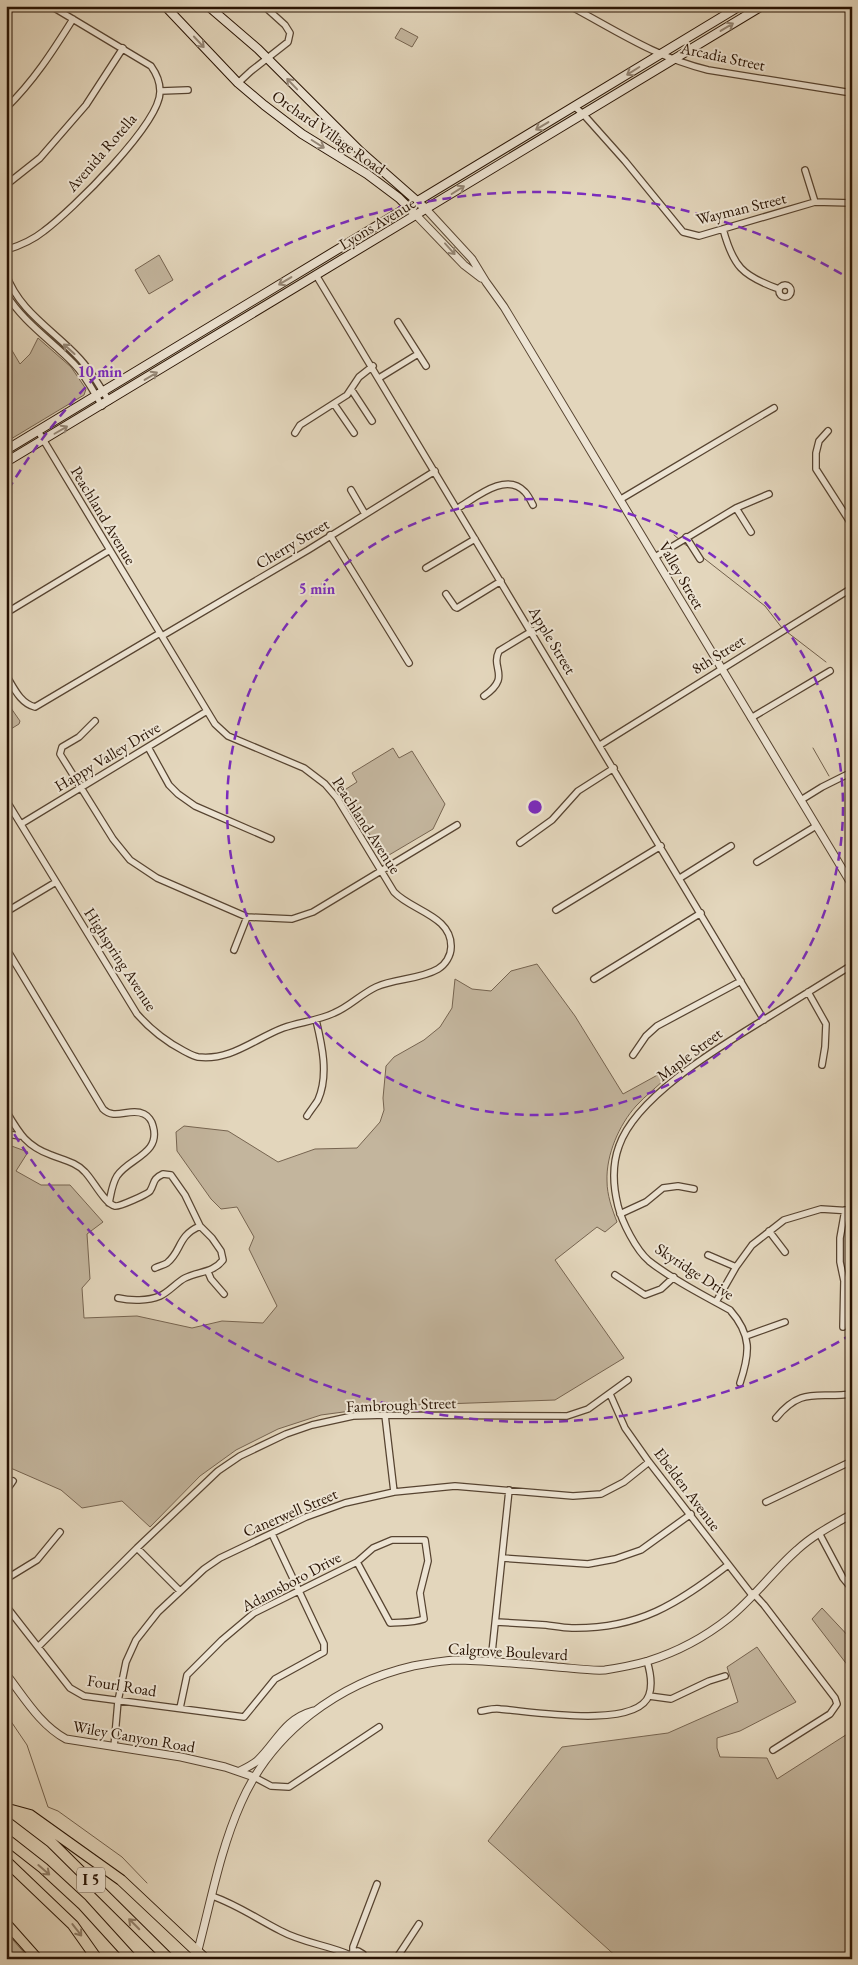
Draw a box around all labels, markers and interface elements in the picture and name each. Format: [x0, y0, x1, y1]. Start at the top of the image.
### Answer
one-way arrow [720, 22, 734, 32]
one-way arrow [193, 35, 205, 48]
street label: Arcadia Street [678, 37, 767, 76]
one-way arrow [627, 66, 641, 76]
one-way arrow [287, 79, 299, 91]
street label: Orchard Village Road [268, 85, 390, 180]
street label: Avenida Rotella [61, 108, 142, 197]
one-way arrow [535, 122, 549, 132]
one-way arrow [311, 140, 325, 150]
one-way arrow [451, 185, 465, 195]
street label: Wayman Street [694, 187, 788, 230]
street label: Lyons Avenue [335, 192, 419, 255]
one-way arrow [444, 243, 456, 256]
one-way arrow [278, 277, 292, 287]
one-way arrow [63, 343, 76, 355]
text: 10 min [78, 362, 123, 381]
one-way arrow [143, 371, 157, 381]
one-way arrow [54, 425, 68, 435]
street label: Peachland Avenue [66, 462, 141, 568]
street label: Cherry Street [252, 513, 333, 574]
street label: Valley Street [654, 538, 709, 613]
text: 5 min [299, 579, 336, 598]
street label: Apple Street [524, 601, 581, 678]
street label: 8th Street [688, 630, 749, 679]
street label: Happy Valley Drive [51, 717, 164, 796]
street label: Peachland Avenue [327, 773, 406, 878]
centre of rings [526, 798, 544, 816]
street label: Highspring Avenue [79, 904, 162, 1015]
street label: Maple Street [652, 1023, 726, 1086]
street label: Skyridge Drive [651, 1238, 738, 1305]
street label: Fambrough Street [346, 1392, 456, 1417]
street label: Ebelden Avenue [649, 1443, 726, 1535]
street label: Canerwell Street [240, 1483, 341, 1542]
street label: Adamsboro Drive [237, 1546, 345, 1617]
street label: Calgrove Boulevard [447, 1638, 569, 1665]
street label: Fourl Road [86, 1670, 159, 1701]
street label: Wiley Canyon Road [71, 1715, 198, 1758]
one-way arrow [38, 1864, 51, 1875]
road number: I 5 [77, 1868, 105, 1892]
one-way arrow [128, 1918, 140, 1930]
one-way arrow [72, 1923, 83, 1936]

